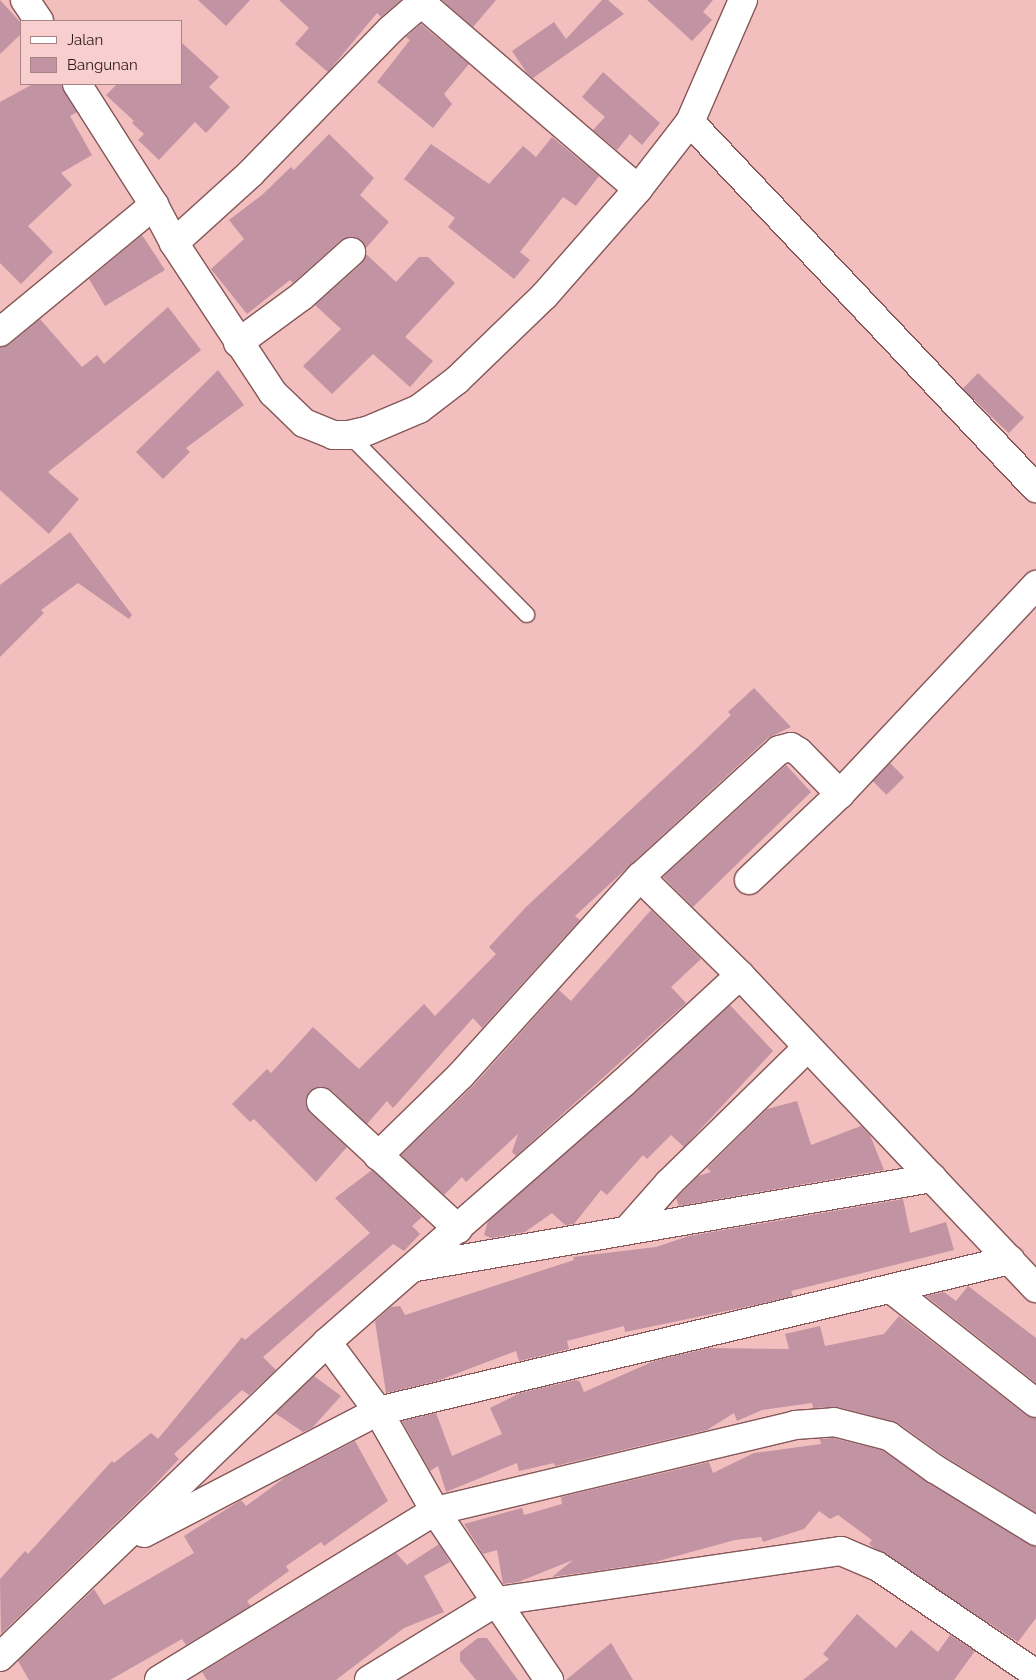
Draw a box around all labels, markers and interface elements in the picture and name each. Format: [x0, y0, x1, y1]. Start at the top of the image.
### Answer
legend [20, 20, 182, 85]
text: Jalan [67, 31, 103, 49]
text: Bangunan [67, 56, 138, 74]

